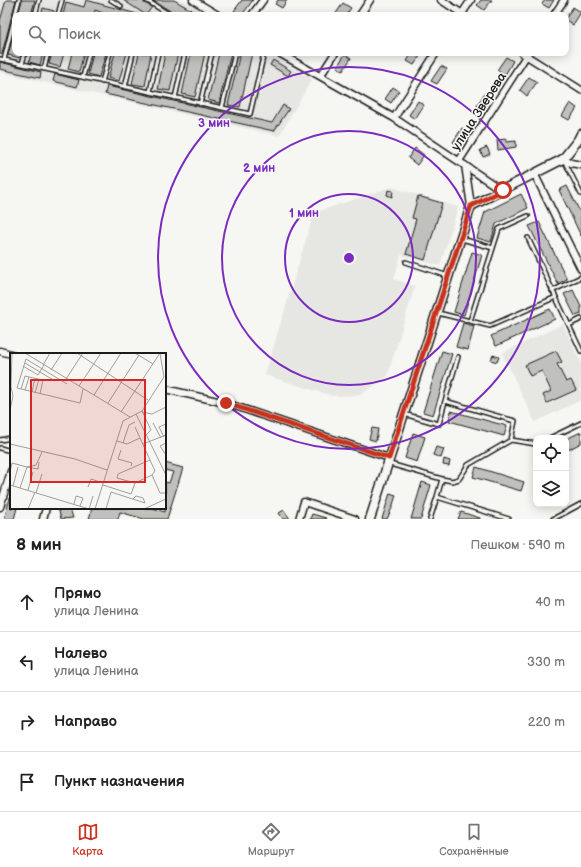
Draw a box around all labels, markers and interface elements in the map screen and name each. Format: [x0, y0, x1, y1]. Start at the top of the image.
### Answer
search box [12, 12, 569, 56]
icon: search [26, 23, 48, 45]
text: Поиск [58, 25, 101, 44]
street label: улица Зверева [448, 69, 510, 154]
text: 3 мин [198, 116, 230, 131]
text: 2 мин [243, 161, 275, 176]
route start [494, 181, 512, 199]
text: 1 мин [289, 206, 319, 221]
centre of rings [342, 251, 356, 265]
inset map [10, 353, 166, 509]
route end [217, 394, 235, 412]
map controls [533, 435, 569, 507]
button: locate [533, 435, 569, 471]
button: layers [533, 471, 569, 507]
text: 8 мин [16, 535, 62, 555]
text: Пешком · 590 m [471, 537, 565, 553]
text: Прямо [54, 584, 101, 603]
icon: ahead [16, 591, 38, 613]
text: 40 m [535, 594, 565, 610]
text: улица Ленина [54, 603, 139, 619]
text: Налево [54, 644, 107, 663]
icon: left [16, 651, 38, 673]
text: 330 m [527, 654, 565, 670]
text: улица Ленина [54, 663, 139, 679]
icon: right [16, 711, 38, 733]
text: Направо [54, 712, 117, 731]
text: 220 m [528, 714, 565, 730]
icon: arrive [16, 771, 38, 793]
text: Пункт назначения [54, 772, 185, 791]
tab: Карта [72, 821, 103, 858]
tab: Маршрут [248, 821, 295, 858]
tab: Сохранённые [439, 821, 509, 858]

